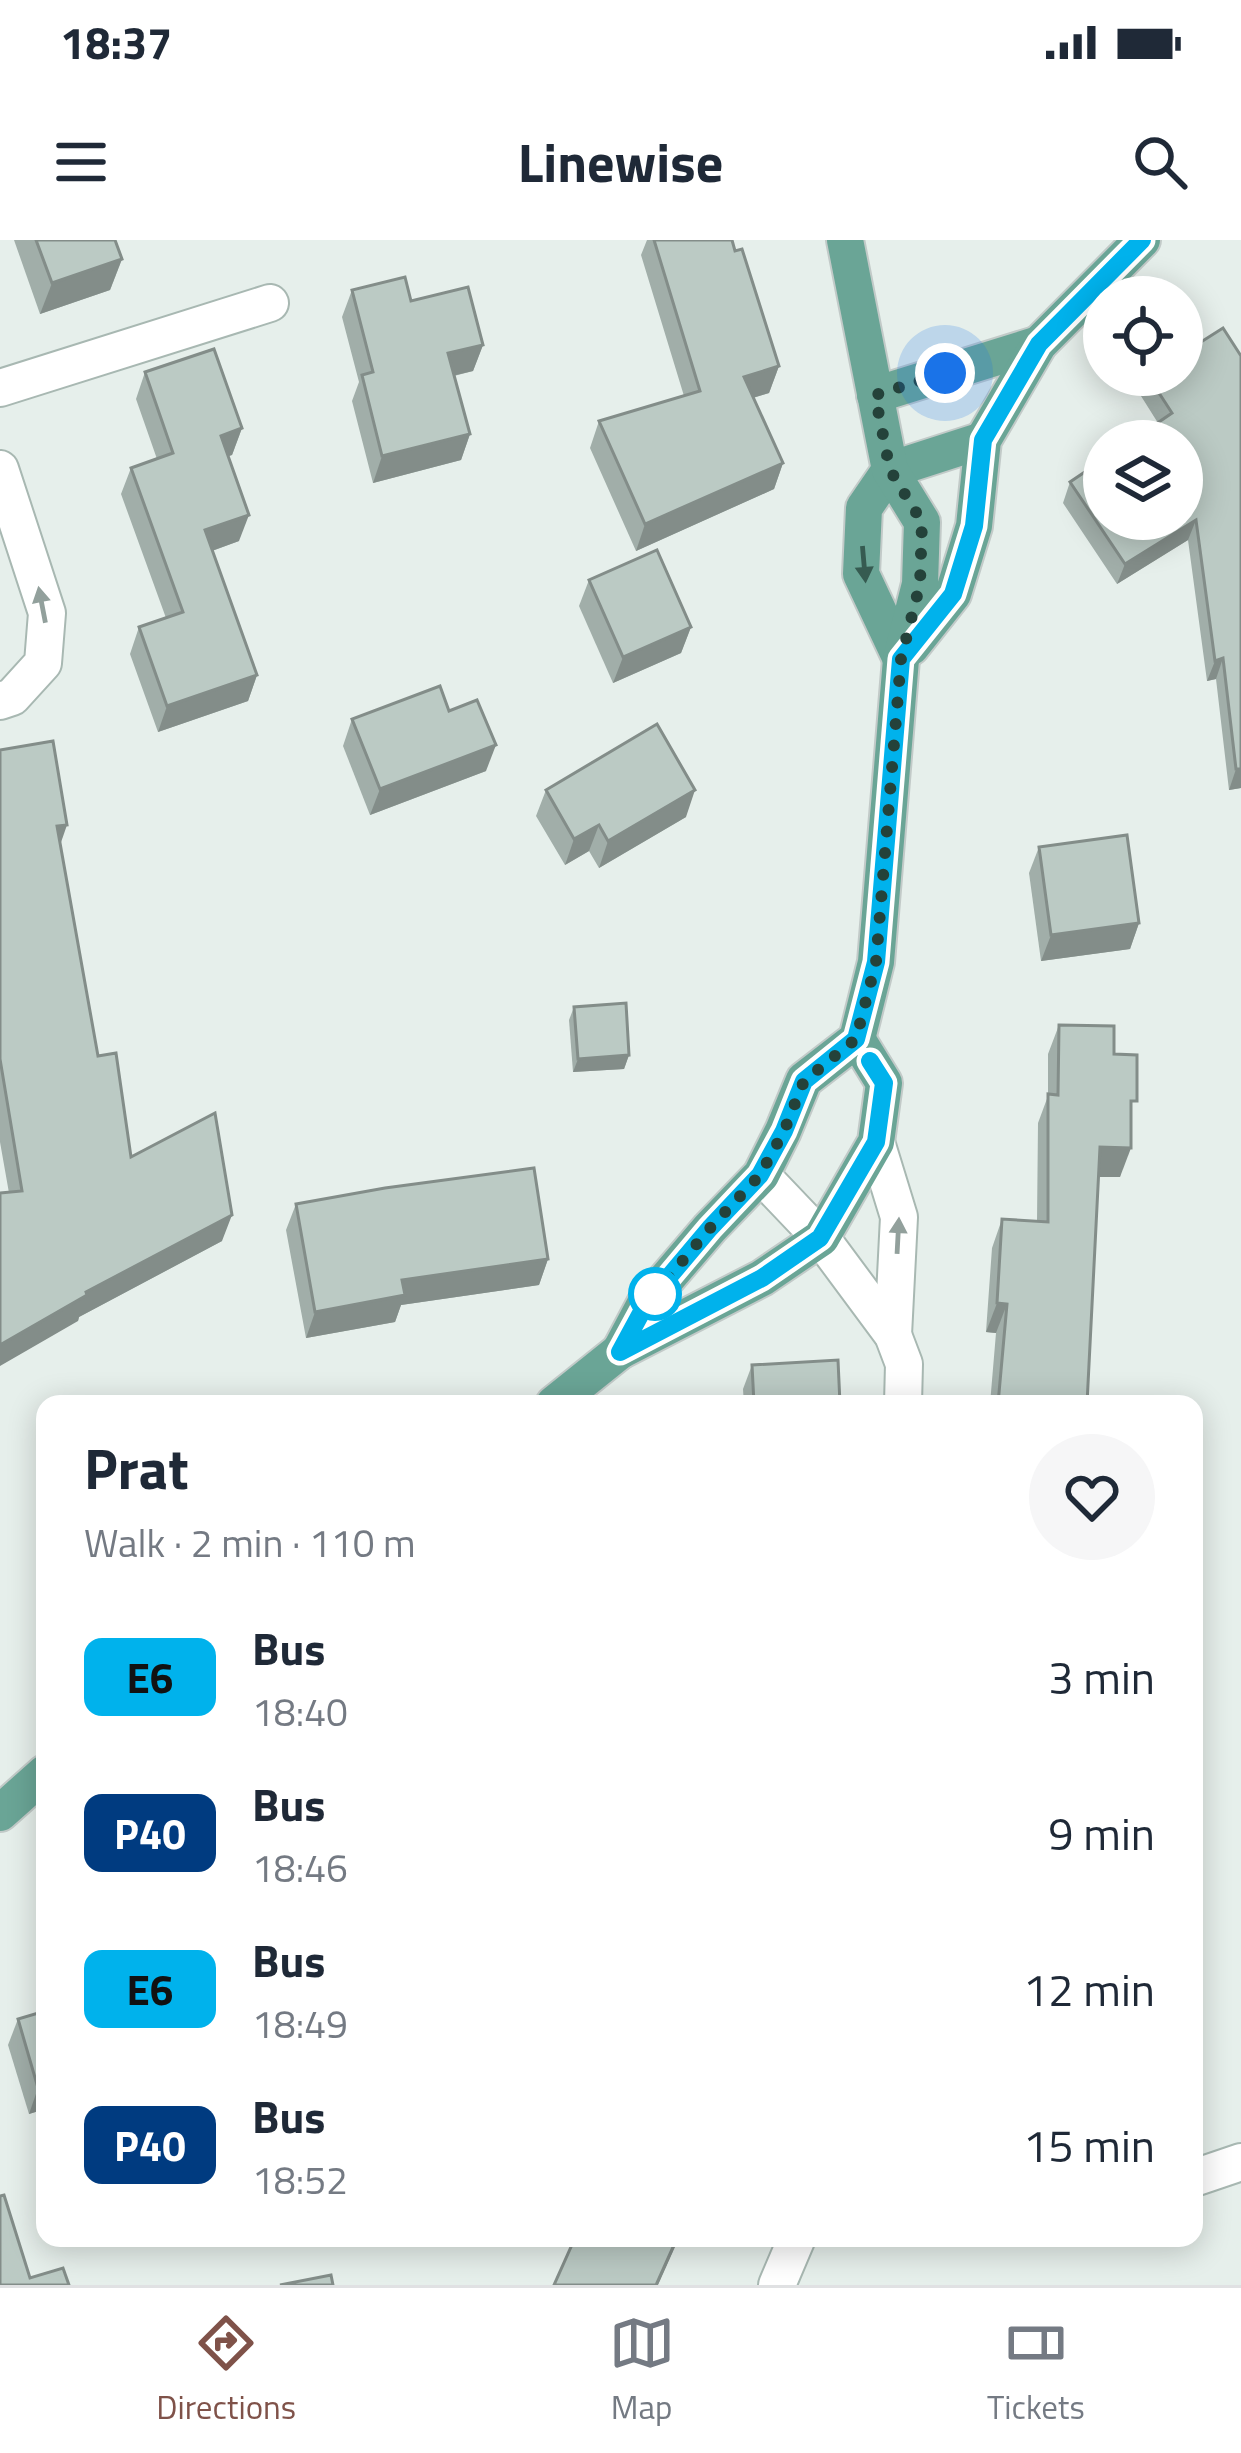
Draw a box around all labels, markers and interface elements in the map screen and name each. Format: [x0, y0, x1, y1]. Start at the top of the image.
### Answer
text: 18:37 [60, 8, 172, 76]
text: Linewise [518, 121, 723, 203]
icon: menu [48, 129, 114, 195]
icon: search [1127, 129, 1193, 195]
map controls [1083, 276, 1203, 540]
button: locate [1083, 276, 1203, 396]
your location [915, 343, 975, 403]
button: layers [1083, 420, 1203, 540]
one-way arrow [855, 546, 874, 584]
one-way arrow [32, 586, 51, 624]
one-way arrow [889, 1217, 908, 1255]
unlabelled marker [630, 1269, 680, 1319]
text: Prat [84, 1424, 189, 1511]
button: heart [1029, 1434, 1155, 1560]
text: Walk · 2 min · 110 m [84, 1513, 416, 1572]
text: Bus [252, 1614, 326, 1682]
text: 3 min [1048, 1643, 1155, 1711]
text: E6 [127, 1645, 173, 1709]
text: 18:40 [252, 1682, 348, 1741]
text: Bus [252, 1770, 326, 1838]
text: 9 min [1048, 1799, 1155, 1867]
text: P40 [114, 1801, 186, 1865]
text: 18:46 [252, 1838, 348, 1897]
text: Bus [252, 1926, 326, 1994]
text: 12 min [1023, 1955, 1155, 2023]
text: E6 [127, 1957, 173, 2021]
text: 18:49 [252, 1994, 348, 2053]
text: Bus [252, 2082, 326, 2150]
text: 15 min [1023, 2111, 1155, 2179]
text: P40 [114, 2113, 186, 2177]
text: 18:52 [252, 2150, 348, 2209]
tab: Directions [156, 2310, 296, 2432]
tab: Map [609, 2310, 675, 2432]
tab: Tickets [987, 2310, 1085, 2432]

